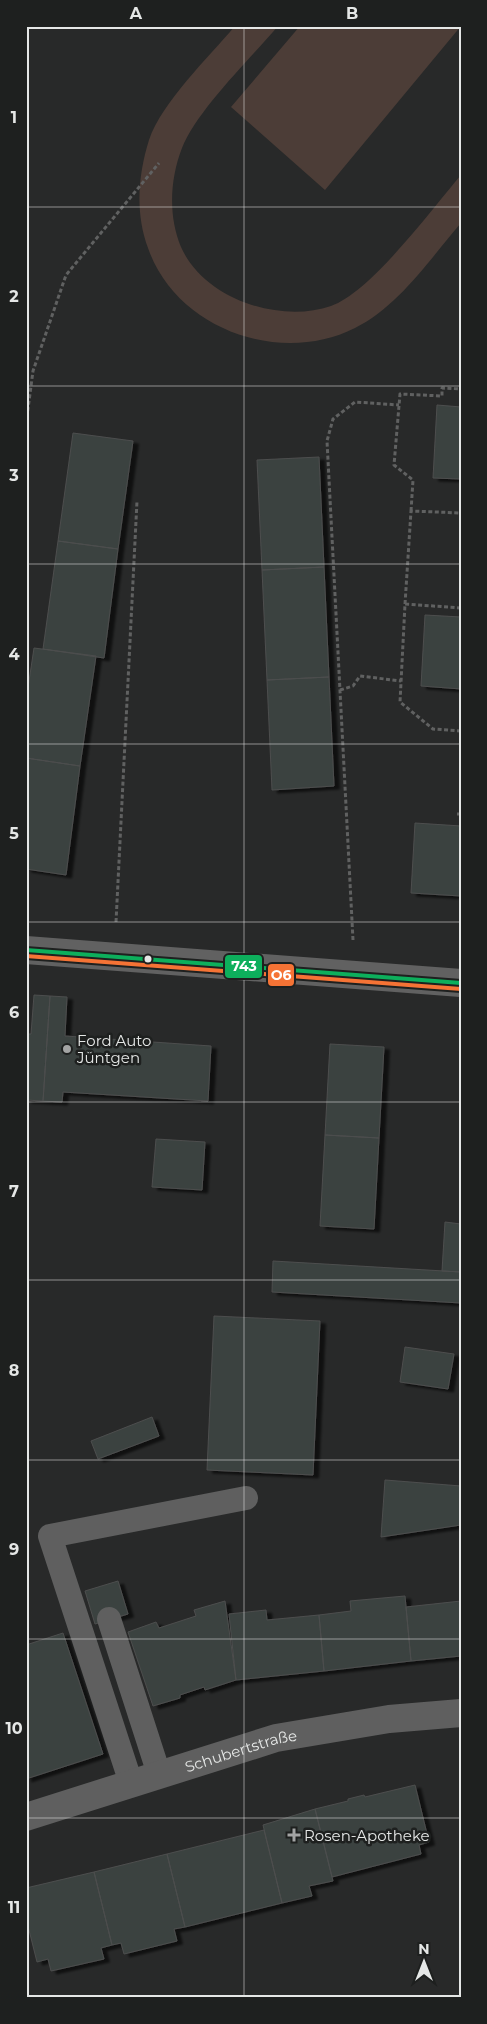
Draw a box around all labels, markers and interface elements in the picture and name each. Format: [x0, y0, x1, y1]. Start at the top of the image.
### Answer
text: A [129, 4, 143, 23]
text: B [346, 4, 358, 23]
text: 1 [11, 108, 17, 127]
text: 2 [9, 287, 19, 306]
text: 3 [8, 466, 19, 485]
text: 4 [8, 645, 20, 664]
text: 5 [9, 824, 19, 843]
unlabelled marker [143, 954, 153, 964]
line badge: 743 [224, 954, 263, 979]
text: 743 [231, 957, 257, 975]
line badge: O6 [267, 963, 295, 987]
text: O6 [271, 966, 291, 984]
text: 6 [9, 1003, 19, 1022]
place label: Ford Auto Jüntgen [76, 1031, 151, 1067]
marker: Ford Auto Jüntgen [61, 1043, 73, 1055]
text: 7 [9, 1182, 19, 1201]
text: 8 [9, 1361, 19, 1380]
text: 9 [9, 1540, 19, 1559]
text: 10 [5, 1719, 23, 1738]
street label: Schubertstraße [182, 1725, 298, 1776]
place label: Rosen-Apotheke [304, 1826, 430, 1845]
marker: Rosen-Apotheke [288, 1829, 300, 1841]
text: 11 [8, 1898, 20, 1917]
north arrow [400, 1936, 450, 1986]
text: N [418, 1940, 430, 1958]

